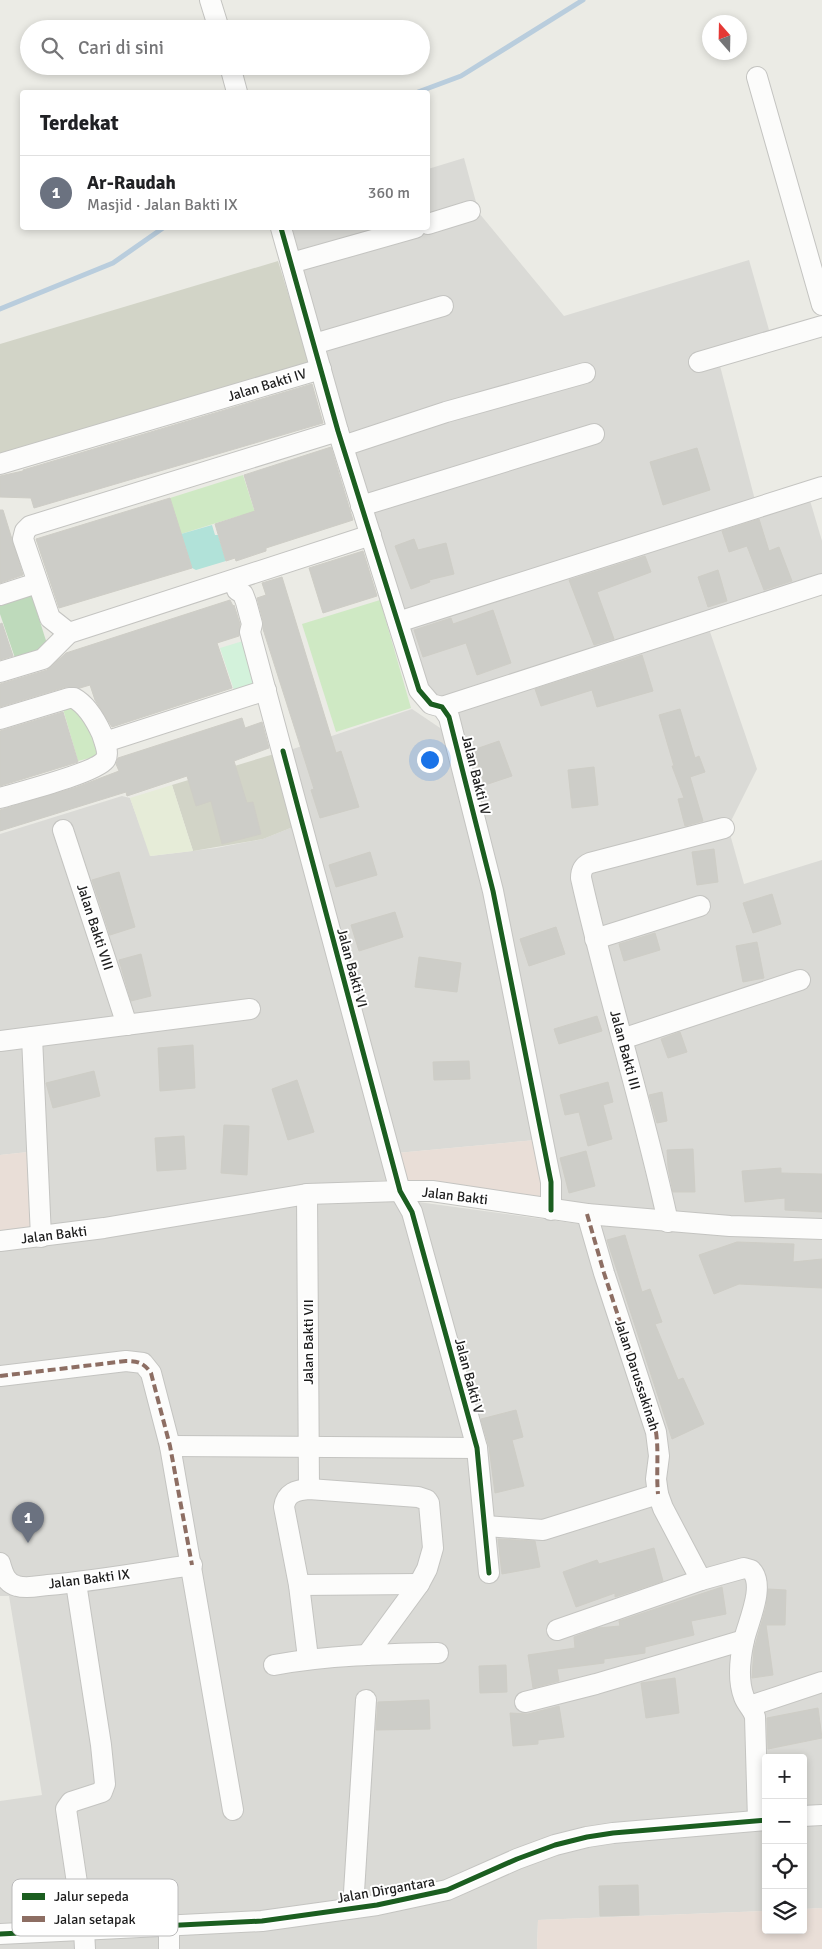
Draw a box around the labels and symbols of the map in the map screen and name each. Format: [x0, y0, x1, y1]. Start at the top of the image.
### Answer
north arrow [702, 15, 747, 60]
street label: Jalan Bakti IV [226, 365, 308, 405]
street label: Jalan Bakti IV [458, 733, 494, 817]
your location [417, 747, 443, 773]
street label: Jalan Bakti VIII [73, 882, 117, 972]
street label: Jalan Bakti VI [333, 926, 371, 1010]
street label: Jalan Bakti III [606, 1008, 644, 1092]
street label: Jalan Bakti [421, 1184, 489, 1208]
street label: Jalan Bakti [20, 1223, 88, 1247]
street label: Jalan Bakti VII [300, 1299, 317, 1385]
street label: Jalan Darussakinah [611, 1317, 663, 1433]
street label: Jalan Bakti V [451, 1336, 487, 1416]
pin: 1 [12, 1502, 44, 1543]
street label: Jalan Bakti IX [47, 1566, 131, 1592]
street label: Jalan Dirgantara [336, 1873, 436, 1907]
legend [12, 1879, 178, 1936]
text: Jalur sepeda [54, 1888, 129, 1905]
text: Jalan setapak [54, 1911, 136, 1928]

